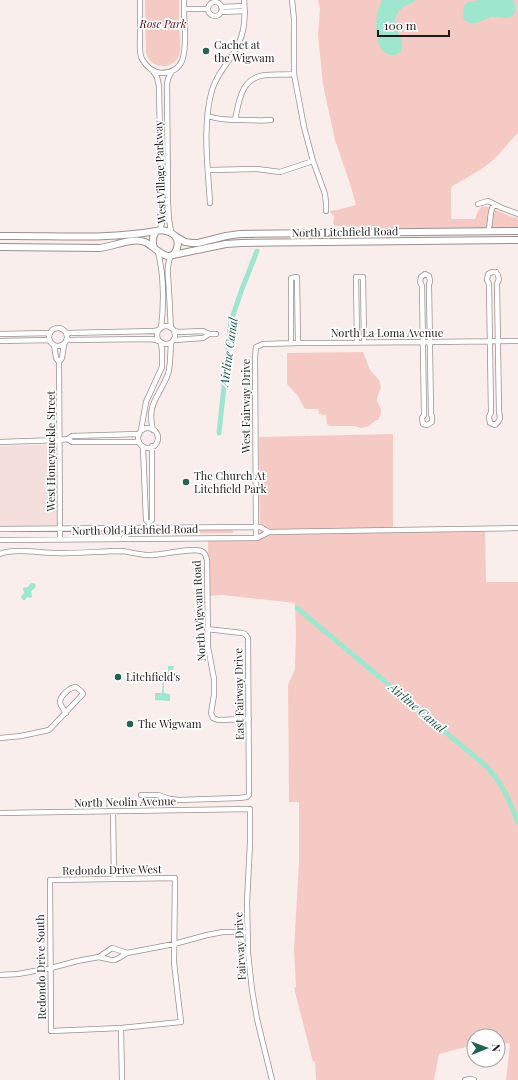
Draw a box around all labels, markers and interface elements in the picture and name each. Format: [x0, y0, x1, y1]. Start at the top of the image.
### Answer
scale bar [378, 12, 449, 38]
park label: Rose Park [139, 16, 187, 31]
text: 100 m [384, 17, 417, 33]
place label: Cachet at the Wigwam [214, 37, 275, 65]
marker: Cachet at the Wigwam [201, 46, 211, 56]
street label: West Village Parkway [150, 120, 169, 225]
street label: North Litchfield Road [292, 223, 399, 240]
water label: Airline Canal [215, 316, 241, 389]
street label: North La Loma Avenue [331, 325, 444, 340]
street label: West Fairway Drive [238, 358, 253, 454]
street label: West Honeysuckle Street [43, 390, 58, 513]
place label: The Church At Litchfield Park [194, 468, 267, 496]
marker: The Church At Litchfield Park [181, 477, 191, 487]
street label: North Old Litchfield Road [71, 521, 199, 538]
street label: North Wigwam Road [188, 559, 209, 662]
street label: East Fairway Drive [230, 647, 247, 740]
place label: Litchfield's [126, 669, 180, 684]
marker: Litchfield's [113, 672, 123, 682]
water label: Airline Canal [384, 678, 450, 736]
place label: The Wigwam [138, 716, 202, 731]
marker: The Wigwam [125, 719, 135, 729]
street label: North Neolin Avenue [74, 793, 177, 810]
street label: Redondo Drive West [62, 861, 162, 878]
street label: Fairway Drive [230, 911, 249, 981]
street label: Redondo Drive South [32, 914, 49, 1020]
north arrow [466, 1028, 506, 1068]
text: N [489, 1044, 504, 1052]

